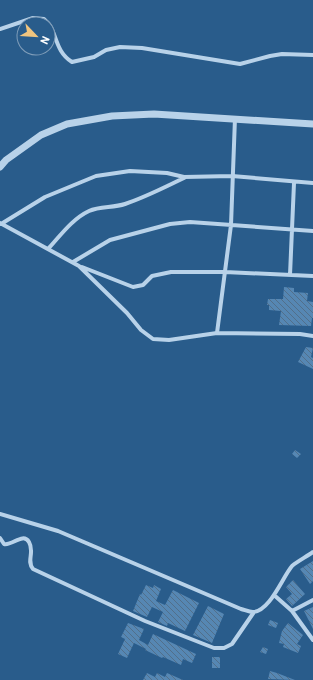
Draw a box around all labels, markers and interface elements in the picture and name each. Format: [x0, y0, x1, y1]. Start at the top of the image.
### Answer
north arrow [16, 16, 56, 56]
text: N [38, 34, 53, 47]

